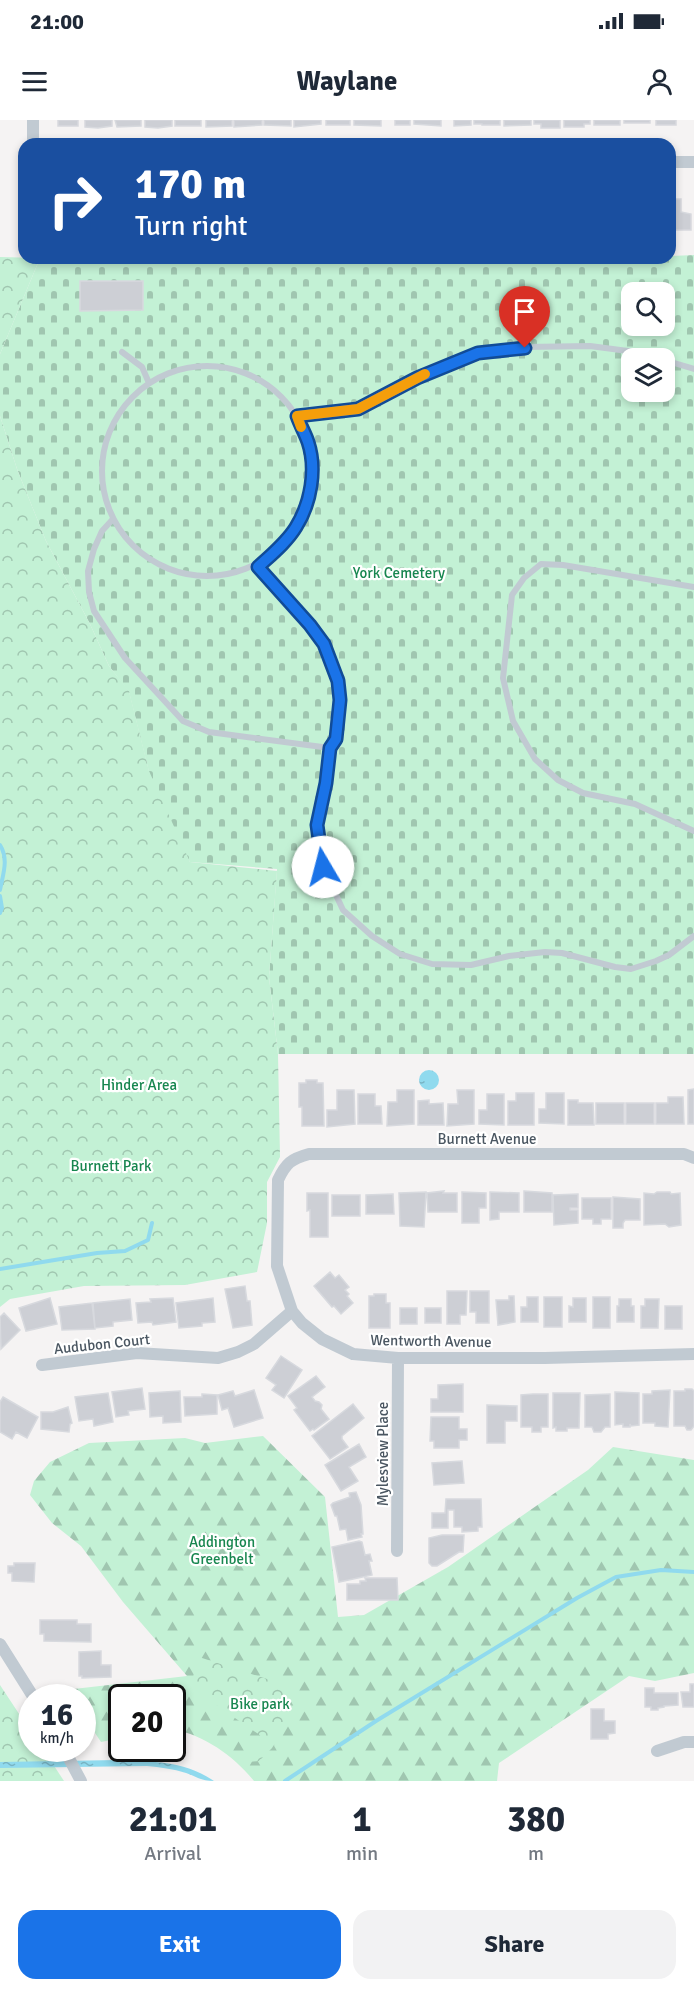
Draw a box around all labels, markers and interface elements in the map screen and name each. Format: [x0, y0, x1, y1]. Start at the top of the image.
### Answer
text: 21:00 [30, 8, 84, 35]
icon: menu [18, 65, 51, 98]
text: Waylane [296, 65, 398, 98]
icon: person [643, 65, 676, 98]
text: 170 m [135, 159, 246, 210]
icon: right [36, 162, 114, 240]
text: Turn right [135, 210, 248, 243]
map controls [621, 282, 675, 402]
button: search [621, 282, 675, 336]
pin [499, 286, 550, 348]
icon: arrive [508, 295, 541, 328]
button: layers [621, 348, 675, 402]
park label: York Cemetery [353, 564, 445, 582]
position arrow [291, 835, 355, 899]
park label: Hinder Area [101, 1076, 177, 1094]
street label: Burnett Avenue [437, 1130, 537, 1148]
park label: Burnett Park [70, 1157, 152, 1175]
street label: Audubon Court [53, 1330, 151, 1358]
street label: Wentworth Avenue [370, 1331, 492, 1351]
street label: Mylesview Place [374, 1402, 392, 1506]
park label: Addington Greenbelt [189, 1533, 255, 1568]
speed limit sign: 20 [108, 1684, 186, 1762]
park label: Bike park [230, 1695, 290, 1713]
text: 16 [41, 1697, 73, 1734]
text: km/h [40, 1729, 74, 1747]
text: 21:01 [129, 1797, 217, 1842]
text: 1 [352, 1797, 372, 1842]
text: 380 [507, 1797, 565, 1842]
text: Arrival [144, 1841, 202, 1866]
text: min [346, 1841, 378, 1866]
text: m [528, 1841, 544, 1866]
button: Exit [18, 1910, 341, 1979]
button: Share [353, 1910, 676, 1979]

